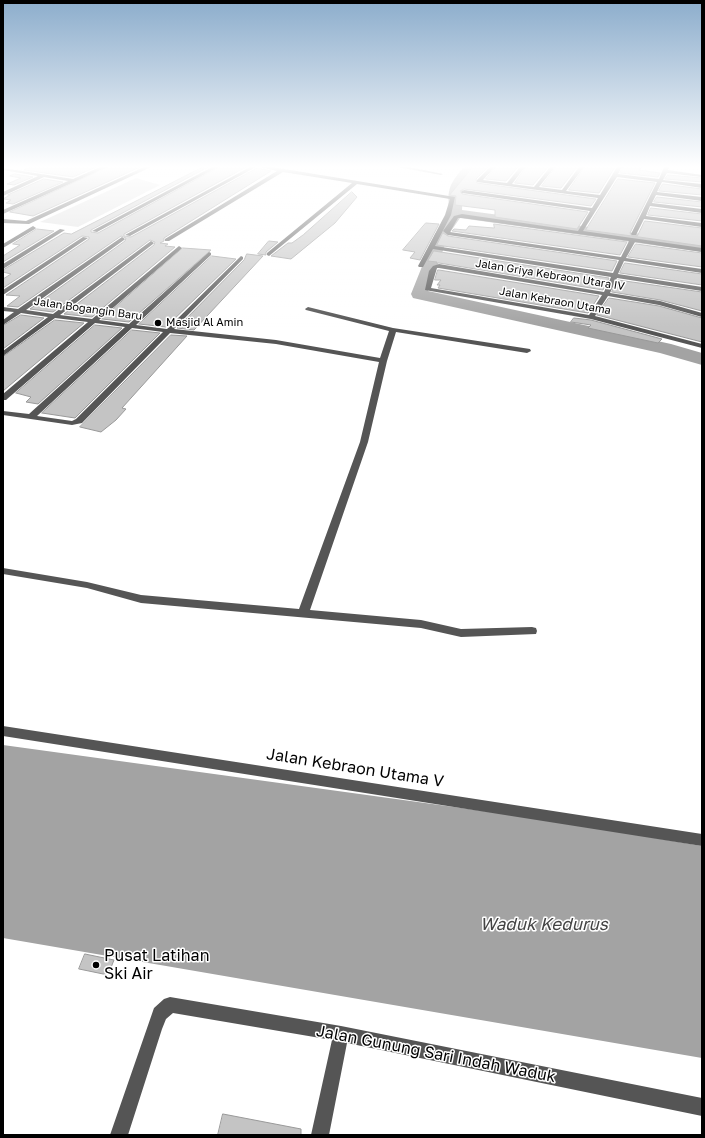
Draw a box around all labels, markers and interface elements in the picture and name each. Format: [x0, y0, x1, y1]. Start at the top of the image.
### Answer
street label: Jalan Griya Kebraon Utara IV [474, 257, 626, 293]
street label: Jalan Kebraon Utama [498, 285, 612, 317]
street label: Jalan Bogangin Baru [33, 295, 143, 323]
place label: Masjid Al Amin [166, 316, 243, 330]
marker: Masjid Al Amin [153, 318, 163, 328]
street label: Jalan Kebraon Utama V [265, 744, 445, 792]
water label: Waduk Kedurus [480, 915, 608, 935]
place label: Pusat Latihan Ski Air [104, 946, 209, 984]
marker: Pusat Latihan Ski Air [91, 960, 101, 970]
street label: Jalan Gunung Sari Indah Waduk [315, 1021, 557, 1087]

